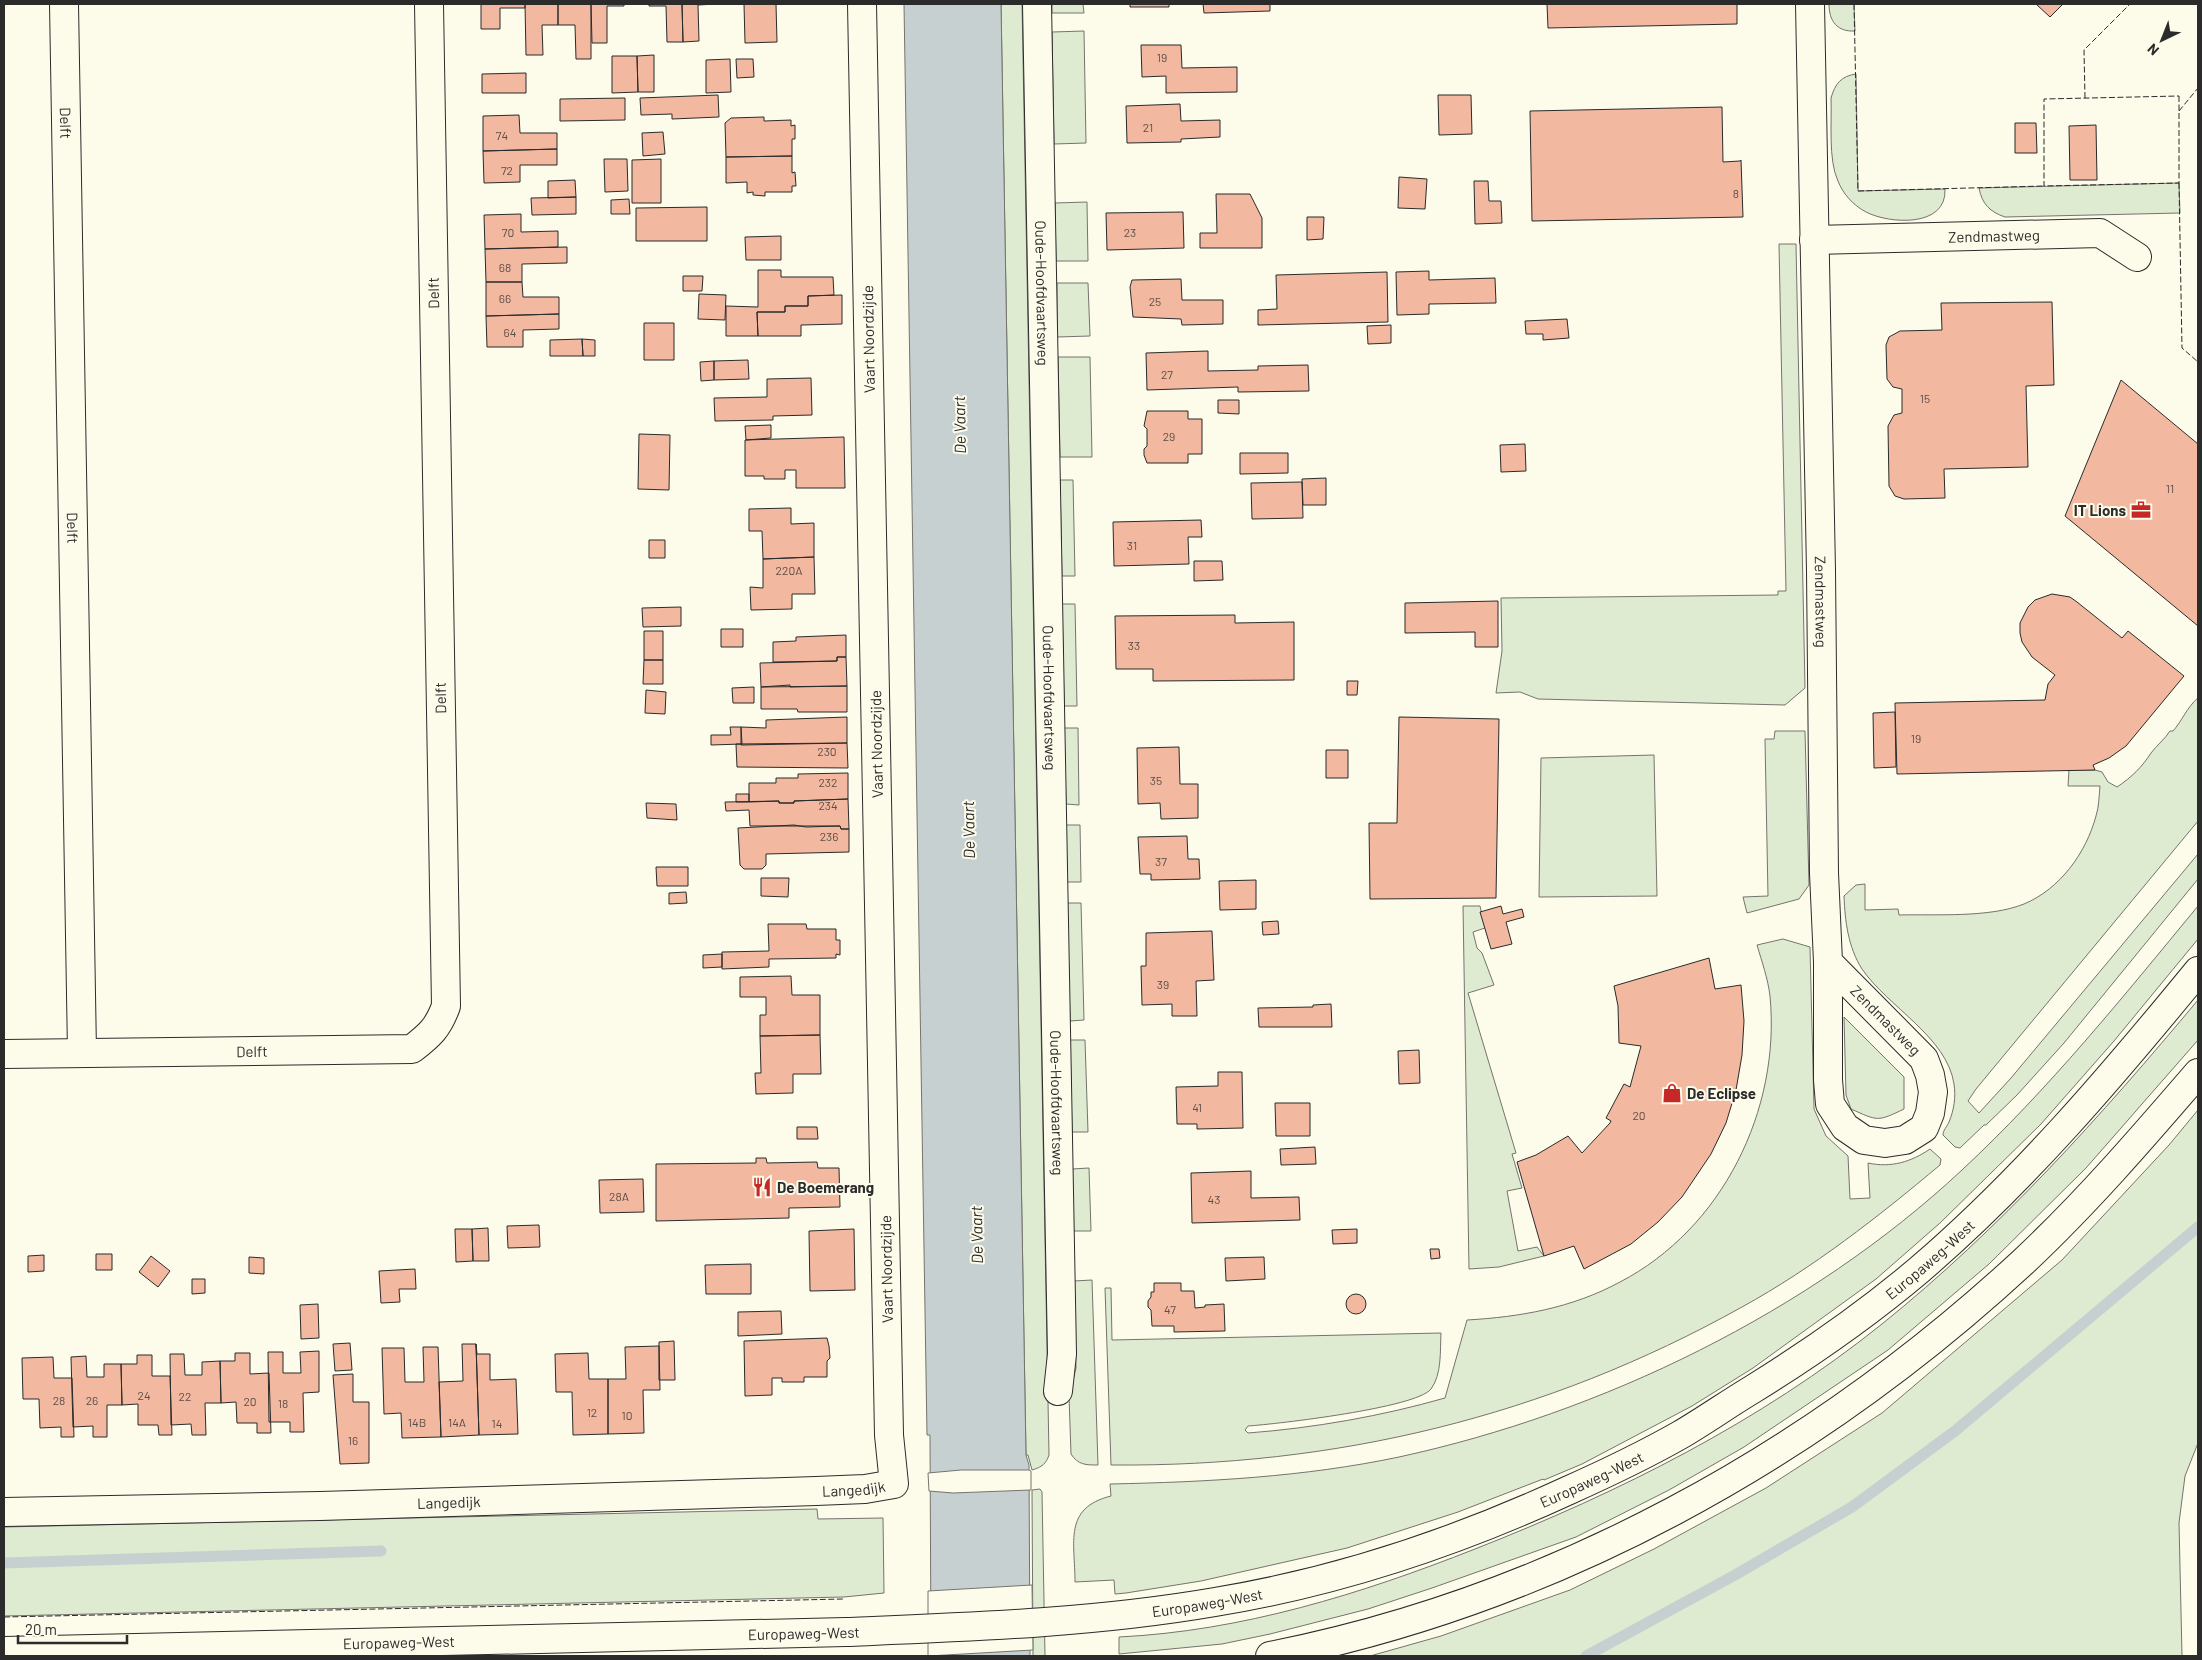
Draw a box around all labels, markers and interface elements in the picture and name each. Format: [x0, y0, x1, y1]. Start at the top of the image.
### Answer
north arrow [2137, 15, 2187, 65]
text: N [2144, 40, 2162, 59]
house number: 19 [1157, 50, 1167, 64]
street label: Delft [57, 107, 75, 139]
house number: 21 [1143, 120, 1153, 134]
house number: 74 [496, 128, 508, 142]
house number: 72 [501, 163, 513, 177]
house number: 8 [1733, 186, 1739, 200]
street label: Oude-Hoofdvaartsweg [1032, 220, 1053, 366]
house number: 70 [502, 225, 514, 239]
house number: 23 [1124, 225, 1136, 239]
street label: Zendmastweg [1948, 225, 2040, 246]
house number: 68 [499, 260, 511, 274]
street label: Delft [424, 277, 442, 309]
street label: Vaart Noordzijde [858, 285, 878, 393]
house number: 66 [499, 291, 511, 305]
house number: 25 [1149, 294, 1161, 308]
house number: 64 [504, 325, 516, 339]
house number: 27 [1161, 367, 1173, 381]
house number: 15 [1920, 391, 1930, 405]
water label: De Vaart [949, 396, 969, 454]
house number: 29 [1163, 429, 1175, 443]
house number: 11 [2166, 481, 2174, 495]
office icon: IT Lions [2130, 499, 2152, 521]
place label: IT Lions [2074, 501, 2126, 519]
street label: Delft [64, 512, 82, 544]
house number: 31 [1127, 538, 1137, 552]
street label: Zendmastweg [1812, 556, 1831, 648]
house number: 220A [776, 563, 802, 577]
street label: Oude-Hoofdvaartsweg [1040, 625, 1060, 771]
house number: 33 [1128, 638, 1140, 652]
street label: Delft [431, 682, 449, 714]
street label: Vaart Noordzijde [866, 690, 886, 798]
house number: 19 [1911, 731, 1921, 745]
house number: 230 [817, 744, 837, 758]
house number: 35 [1150, 773, 1162, 787]
house number: 232 [819, 775, 837, 789]
house number: 234 [818, 798, 838, 812]
water label: De Vaart [958, 801, 978, 859]
house number: 236 [820, 829, 838, 843]
house number: 37 [1155, 854, 1167, 868]
house number: 39 [1157, 977, 1169, 991]
street label: Zendmastweg [1847, 981, 1925, 1059]
street label: Oude-Hoofdvaartsweg [1047, 1030, 1068, 1176]
street label: Delft [236, 1042, 268, 1060]
shop icon: De Eclipse [1661, 1082, 1683, 1104]
place label: De Eclipse [1687, 1084, 1756, 1102]
house number: 41 [1192, 1100, 1202, 1114]
house number: 20 [1632, 1108, 1646, 1122]
restaurant icon: De Boemerang [751, 1176, 773, 1198]
place label: De Boemerang [777, 1178, 874, 1196]
house number: 28A [609, 1189, 629, 1203]
house number: 43 [1208, 1192, 1220, 1206]
water label: De Vaart [966, 1206, 986, 1264]
street label: Vaart Noordzijde [876, 1215, 896, 1323]
street label: Europaweg-West [1882, 1216, 1978, 1303]
house number: 47 [1164, 1302, 1176, 1316]
house number: 24 [137, 1388, 151, 1402]
house number: 22 [179, 1389, 191, 1403]
house number: 28 [53, 1393, 65, 1407]
house number: 26 [86, 1393, 98, 1407]
house number: 20 [243, 1394, 257, 1408]
house number: 18 [278, 1396, 288, 1410]
house number: 12 [587, 1405, 597, 1419]
house number: 10 [622, 1408, 632, 1422]
house number: 14B [408, 1415, 426, 1429]
house number: 14A [448, 1415, 466, 1429]
house number: 14 [492, 1416, 502, 1430]
house number: 16 [348, 1433, 358, 1447]
street label: Europaweg-West [1537, 1447, 1646, 1511]
street label: Langedijk [822, 1477, 887, 1500]
street label: Langedijk [417, 1492, 481, 1512]
street label: Europaweg-West [1151, 1584, 1264, 1620]
scale bar [18, 1612, 126, 1644]
text: 20 m [25, 1620, 57, 1638]
street label: Europaweg-West [748, 1622, 860, 1643]
street label: Europaweg-West [343, 1632, 455, 1652]

